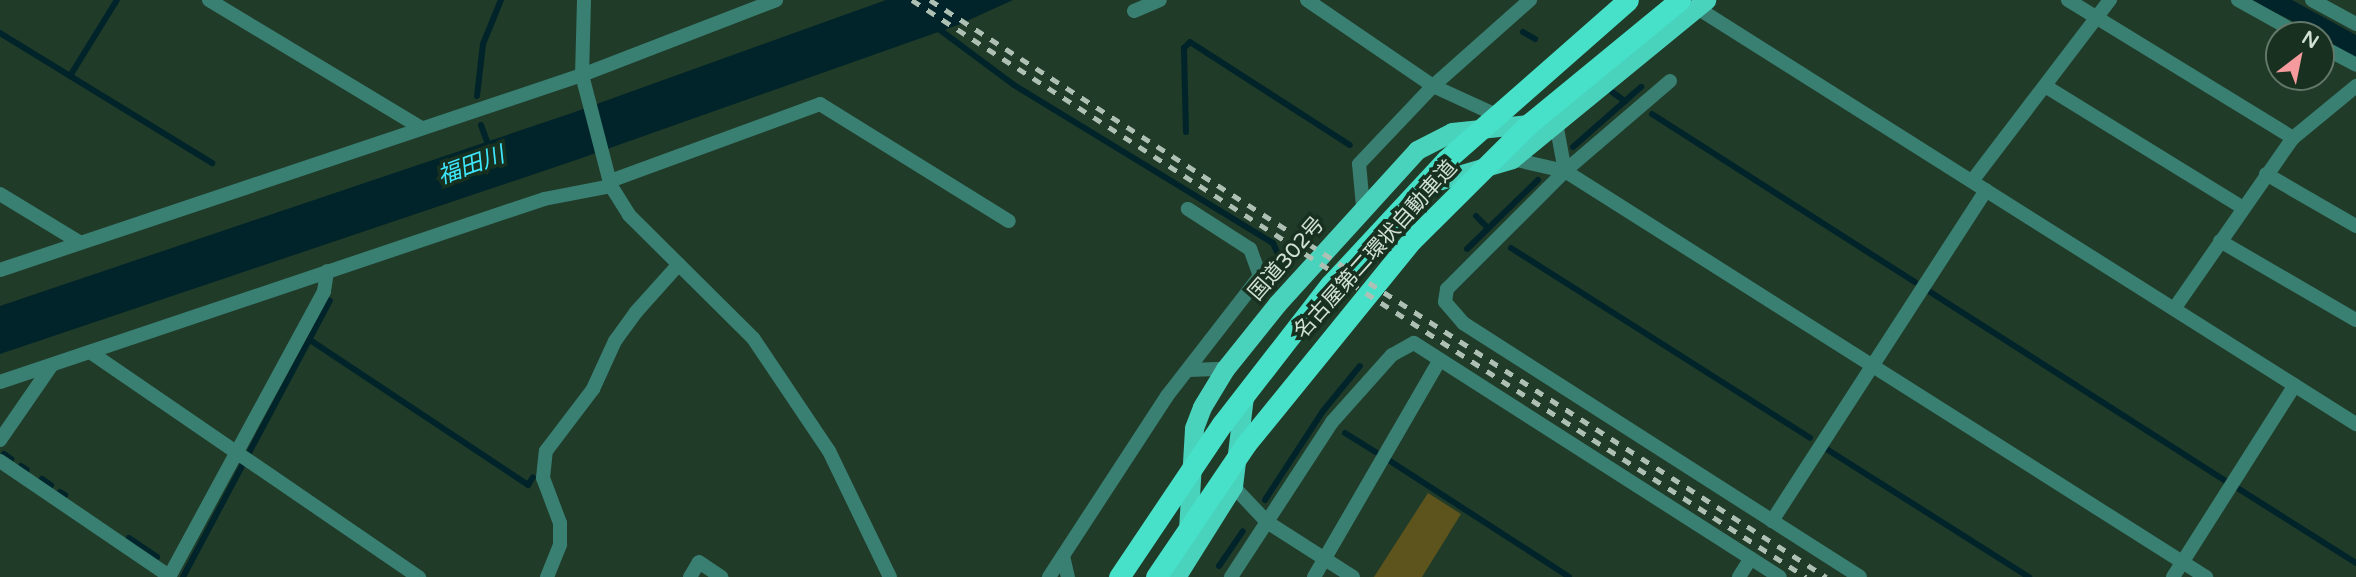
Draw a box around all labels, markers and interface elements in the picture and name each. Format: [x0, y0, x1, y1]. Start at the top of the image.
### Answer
north arrow [2265, 21, 2335, 91]
text: N [2298, 27, 2322, 53]
water label: 福田川 [434, 141, 508, 191]
street label: 名古屋第二環状自動車道 [1289, 156, 1463, 344]
street label: 国道302号 [1244, 212, 1330, 306]

